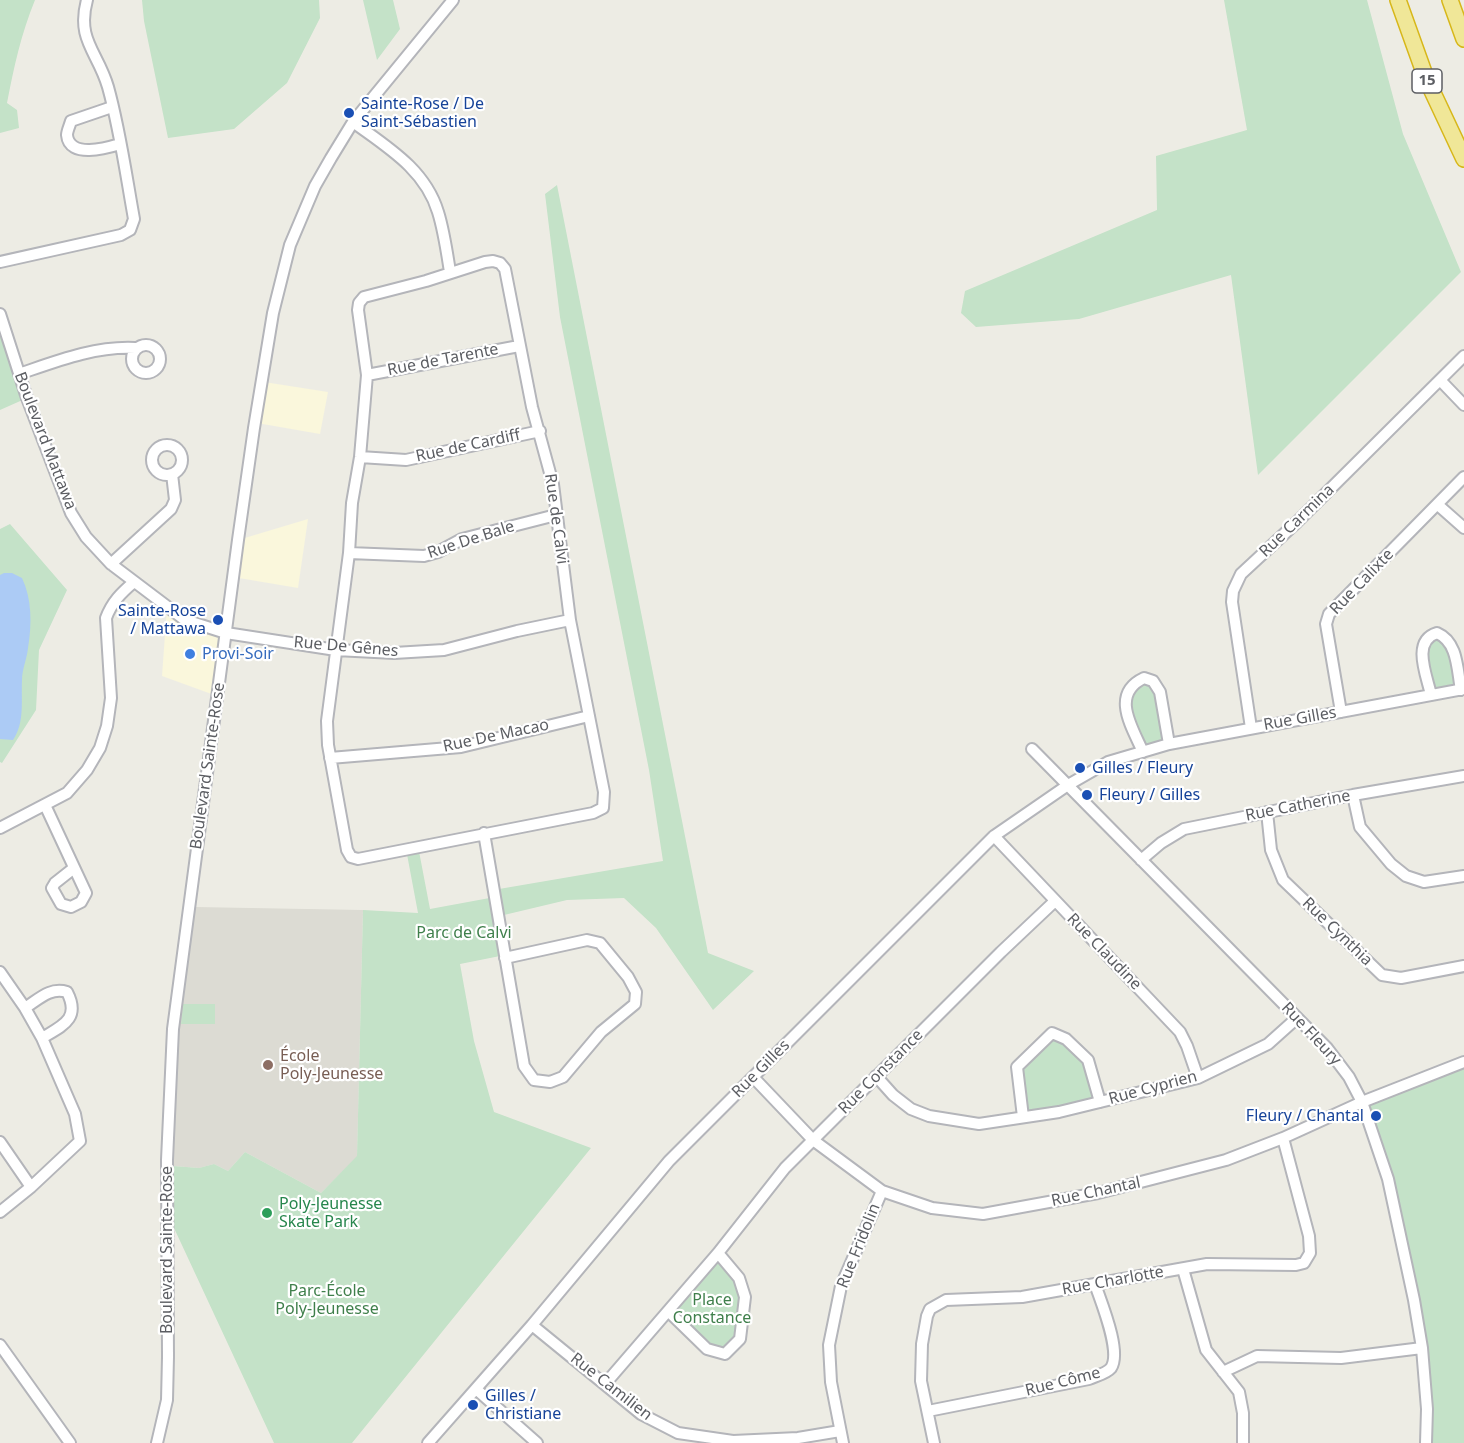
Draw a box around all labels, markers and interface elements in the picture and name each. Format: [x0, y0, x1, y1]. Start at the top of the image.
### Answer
road number: 15 [1412, 69, 1442, 93]
place label: Sainte-Rose / De Saint-Sébastien [361, 94, 484, 132]
marker: Sainte-Rose / De Saint-Sébastien [342, 106, 356, 120]
street label: Rue de Tarente [386, 340, 500, 380]
street label: Boulevard Mattawa [10, 370, 80, 512]
street label: Rue de Cardiff [414, 426, 522, 466]
street label: Rue de Calvi [540, 472, 572, 566]
street label: Rue Carmina [1256, 481, 1338, 561]
street label: Rue De Bale [425, 517, 517, 563]
street label: Rue Calixte [1326, 545, 1398, 619]
place label: Sainte-Rose / Mattawa [118, 601, 206, 639]
marker: Sainte-Rose / Mattawa [211, 613, 225, 627]
street label: Rue De Gênes [293, 633, 399, 661]
place label: Provi-Soir [202, 644, 274, 664]
marker: Provi-Soir [183, 647, 197, 661]
street label: Boulevard Sainte-Rose [187, 681, 229, 851]
street label: Rue Gilles [1262, 703, 1338, 735]
street label: Rue De Macao [441, 715, 551, 757]
place label: Gilles / Fleury [1092, 758, 1193, 778]
marker: Gilles / Fleury [1073, 761, 1087, 775]
place label: Fleury / Gilles [1099, 785, 1200, 805]
street label: Rue Catherine [1244, 786, 1352, 826]
marker: Fleury / Gilles [1080, 788, 1094, 802]
street label: Rue Cynthia [1298, 894, 1376, 970]
street label: Rue Claudine [1063, 910, 1145, 994]
park label: Parc de Calvi [416, 923, 512, 943]
street label: Rue Fleury [1277, 999, 1345, 1069]
street label: Rue Constance [835, 1026, 927, 1118]
street label: Rue Gilles [728, 1036, 794, 1102]
place label: École Poly-Jeunesse [280, 1046, 383, 1084]
marker: École Poly-Jeunesse [261, 1058, 275, 1072]
street label: Rue Cyprien [1107, 1067, 1199, 1109]
place label: Fleury / Chantal [1246, 1106, 1364, 1126]
marker: Fleury / Chantal [1369, 1109, 1383, 1123]
street label: Boulevard Sainte-Rose [157, 1166, 177, 1334]
street label: Rue Chantal [1050, 1173, 1142, 1211]
place label: Poly-Jeunesse Skate Park [279, 1194, 382, 1232]
street label: Rue Fridolin [833, 1201, 885, 1291]
marker: Poly-Jeunesse Skate Park [260, 1206, 274, 1220]
street label: Rue Charlotte [1061, 1263, 1165, 1299]
park label: Parc-École Poly-Jeunesse [275, 1281, 379, 1319]
park label: Place Constance [673, 1290, 751, 1328]
street label: Rue Camilien [566, 1349, 656, 1425]
street label: Rue Côme [1023, 1363, 1103, 1401]
place label: Gilles / Christiane [485, 1386, 561, 1424]
marker: Gilles / Christiane [466, 1398, 480, 1412]

